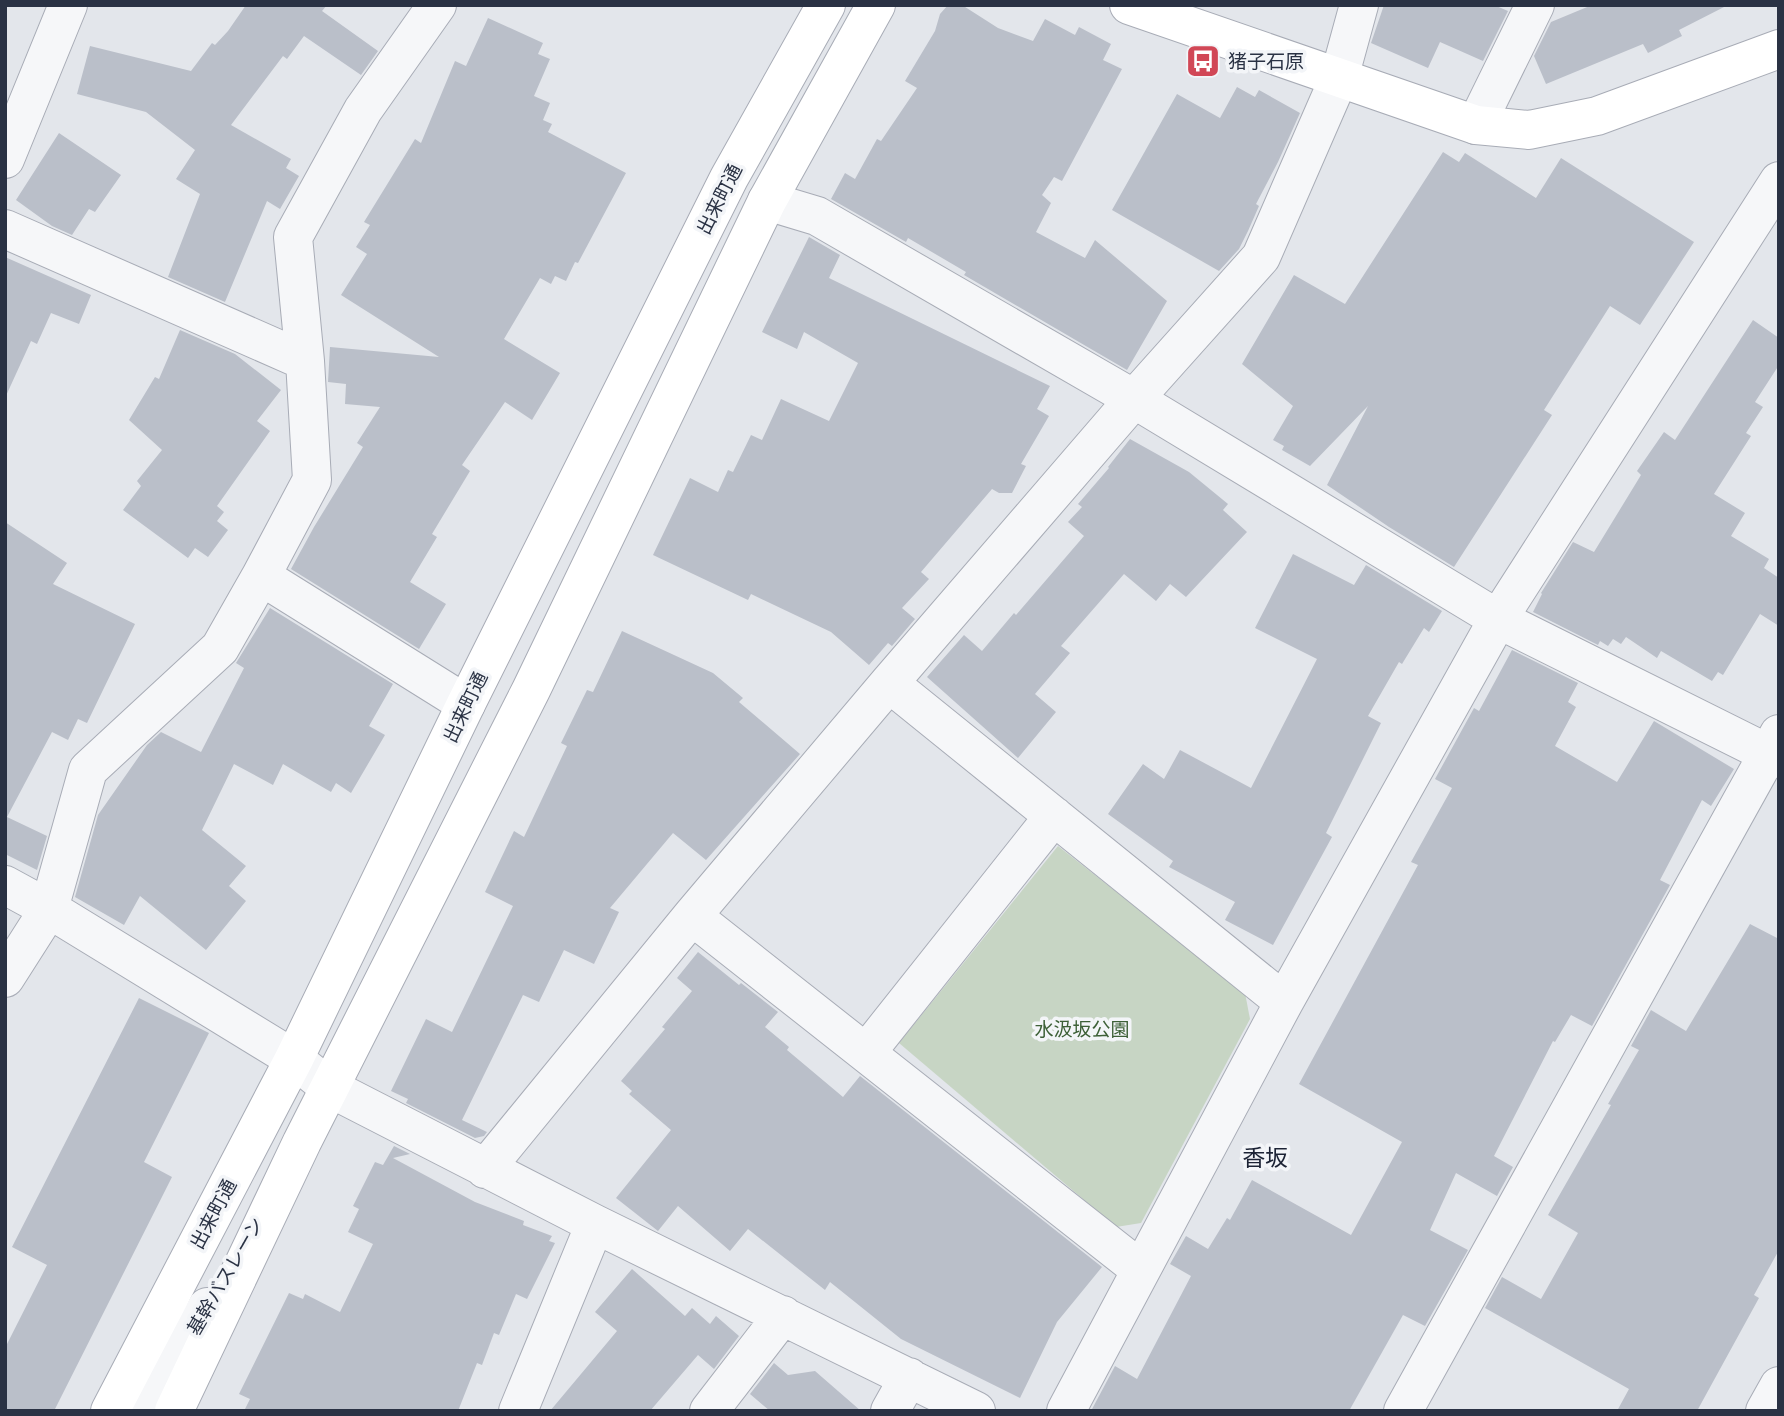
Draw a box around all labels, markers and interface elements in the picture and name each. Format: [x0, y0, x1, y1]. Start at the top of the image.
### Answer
bus stop icon: 猪子石原 [1184, 42, 1222, 80]
place label: 猪子石原 [1228, 50, 1304, 73]
street label: 出来町通 [692, 160, 747, 238]
street label: 出来町通 [438, 668, 492, 746]
park label: 水汲坂公園 [1034, 1018, 1130, 1041]
district label: 香坂 [1242, 1145, 1288, 1172]
street label: 出来町通 [185, 1175, 241, 1253]
street label: 基幹バスレーン [182, 1213, 268, 1339]

